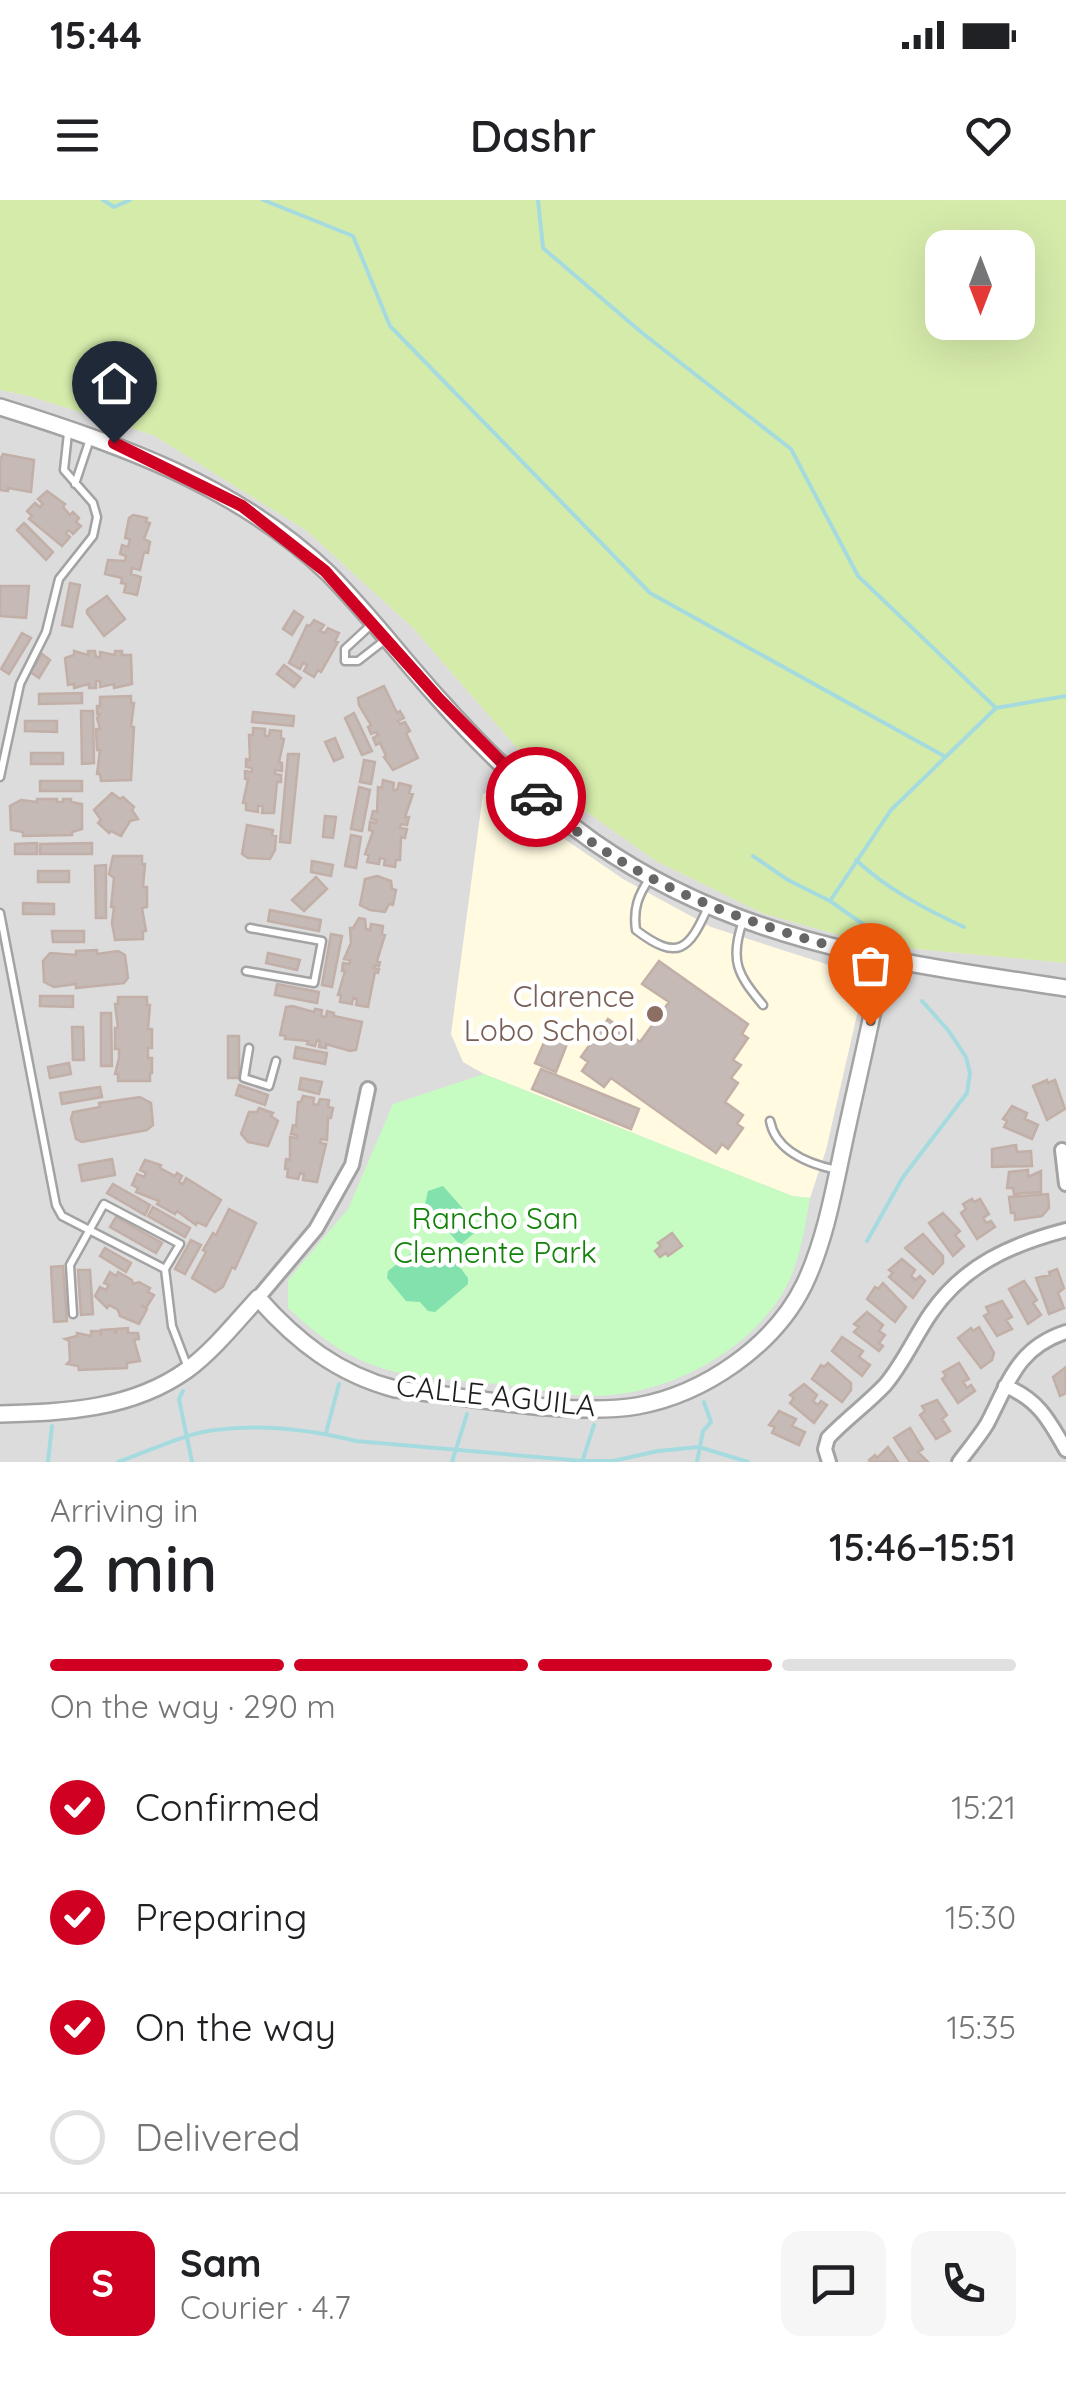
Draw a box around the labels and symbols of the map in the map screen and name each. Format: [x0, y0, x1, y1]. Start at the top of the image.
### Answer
north arrow [925, 230, 1035, 340]
pin [72, 341, 157, 444]
courier [486, 747, 586, 847]
pin [828, 923, 913, 1026]
place label: Clarence Lobo School [464, 977, 635, 1049]
marker: Clarence Lobo School [644, 1003, 666, 1025]
park label: Rancho San Clemente Park [393, 1199, 597, 1271]
street label: CALLE AGUILA [394, 1366, 598, 1424]

